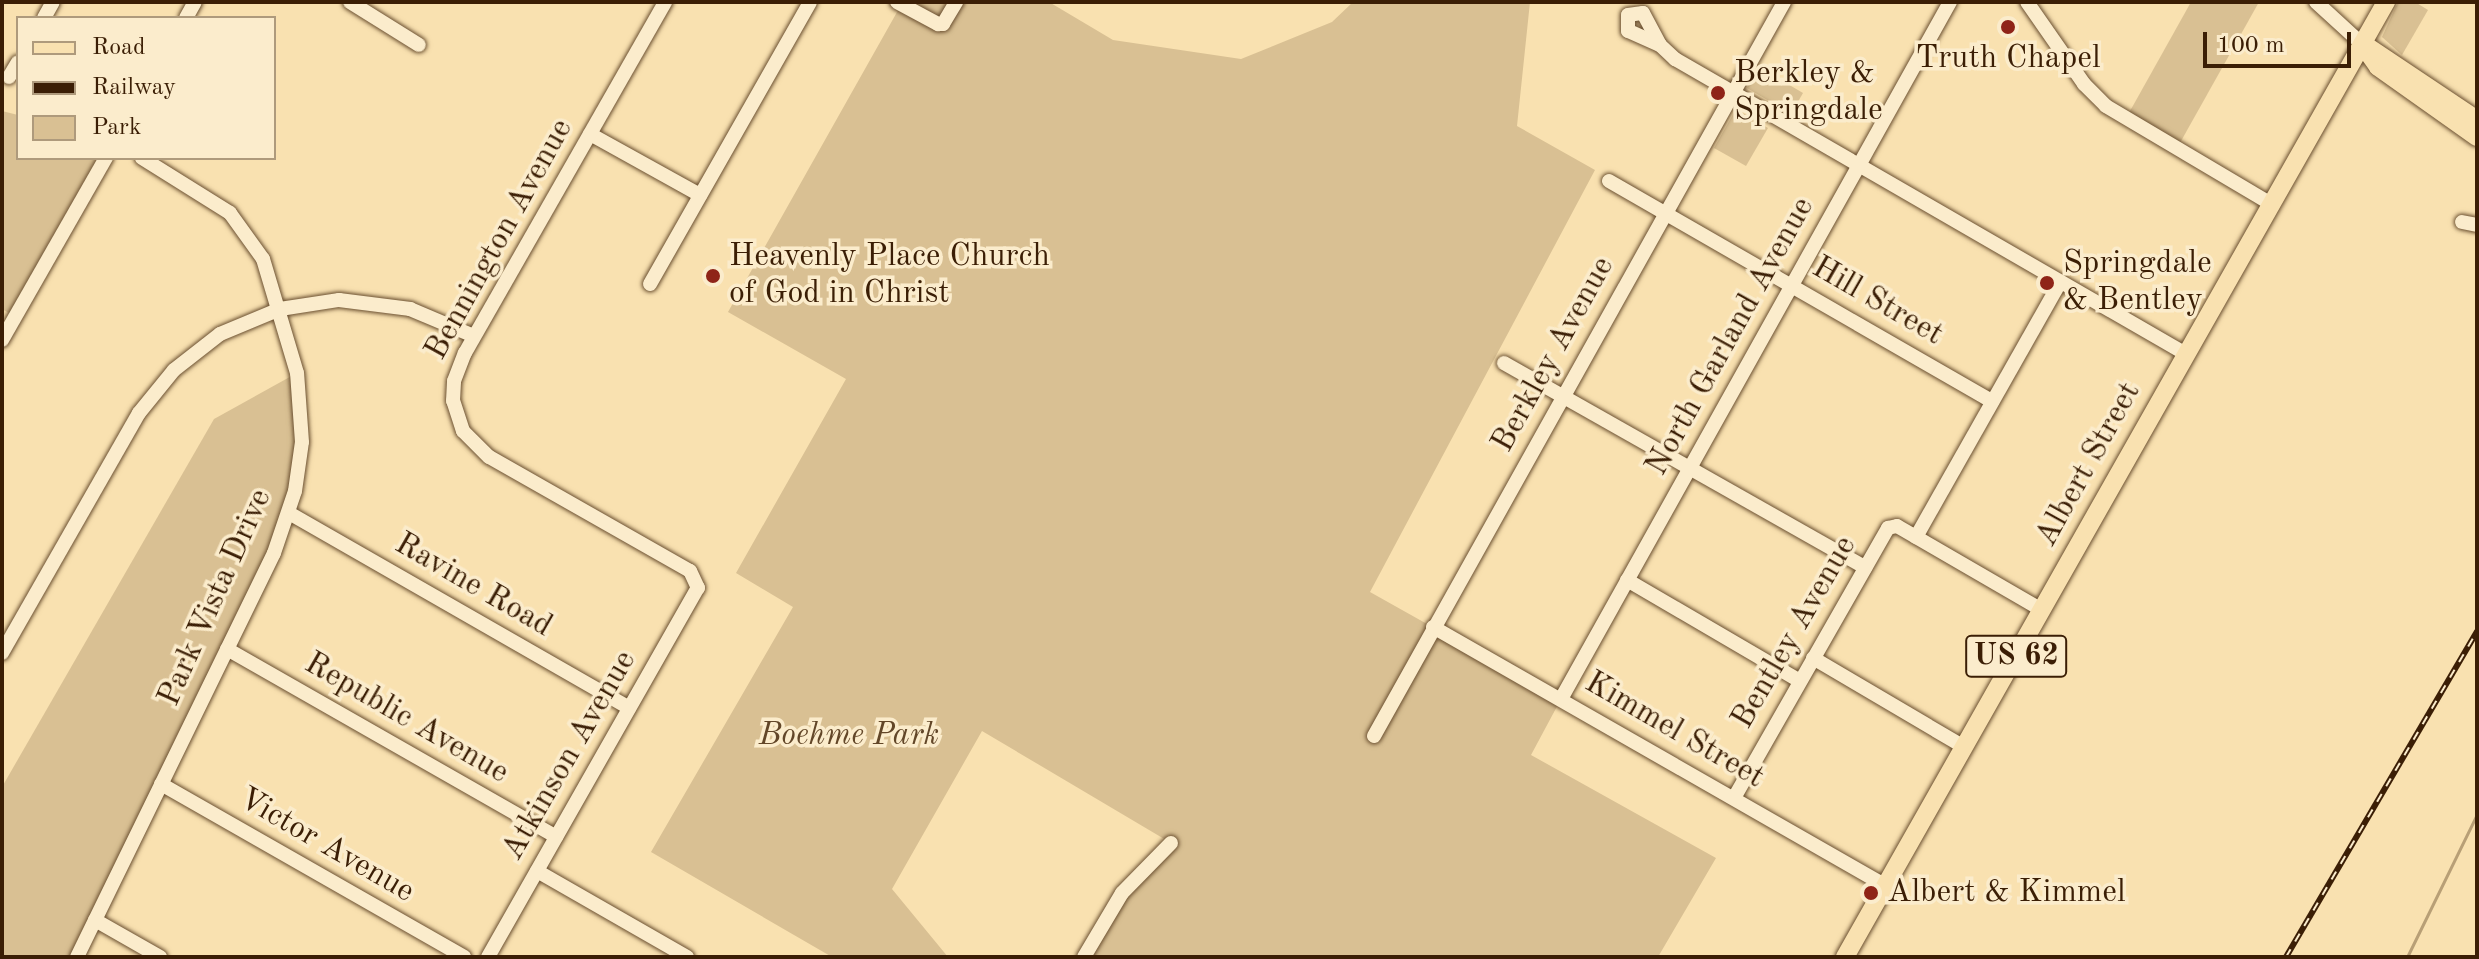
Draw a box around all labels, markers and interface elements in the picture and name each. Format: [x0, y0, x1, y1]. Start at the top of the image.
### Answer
legend [16, 16, 276, 160]
scale bar [2207, 16, 2355, 66]
marker: Truth Chapel [1999, 18, 2017, 36]
text: 100 m [2217, 34, 2285, 58]
text: Road [92, 36, 145, 60]
place label: Truth Chapel [1915, 40, 2101, 78]
place label: Berkley & Springdale [1734, 56, 1883, 131]
text: Railway [92, 76, 176, 100]
marker: Berkley & Springdale [1709, 84, 1727, 102]
street label: Bennington Avenue [418, 113, 582, 367]
text: Park [92, 116, 141, 140]
street label: North Garland Avenue [1639, 191, 1823, 483]
place label: Heavenly Place Church of God in Christ [729, 239, 1050, 314]
place label: Springdale & Bentley [2063, 246, 2212, 321]
street label: Hill Street [1805, 249, 1949, 355]
street label: Berkley Avenue [1484, 251, 1624, 459]
marker: Heavenly Place Church of God in Christ [704, 267, 722, 285]
marker: Springdale & Bentley [2038, 274, 2056, 292]
street label: Albert Street [2028, 376, 2150, 554]
street label: Park Vista Drive [151, 484, 281, 712]
street label: Ravine Road [387, 525, 559, 647]
street label: Bentley Avenue [1724, 530, 1866, 736]
road number: US 62 [1964, 630, 2068, 682]
street label: Atkinson Avenue [494, 644, 646, 868]
street label: Republic Avenue [297, 645, 515, 793]
street label: Kimmel Street [1577, 664, 1771, 798]
park label: Boehme Park [759, 717, 939, 755]
street label: Victor Avenue [231, 780, 421, 912]
place label: Albert & Kimmel [1887, 874, 2126, 912]
marker: Albert & Kimmel [1862, 884, 1880, 902]

